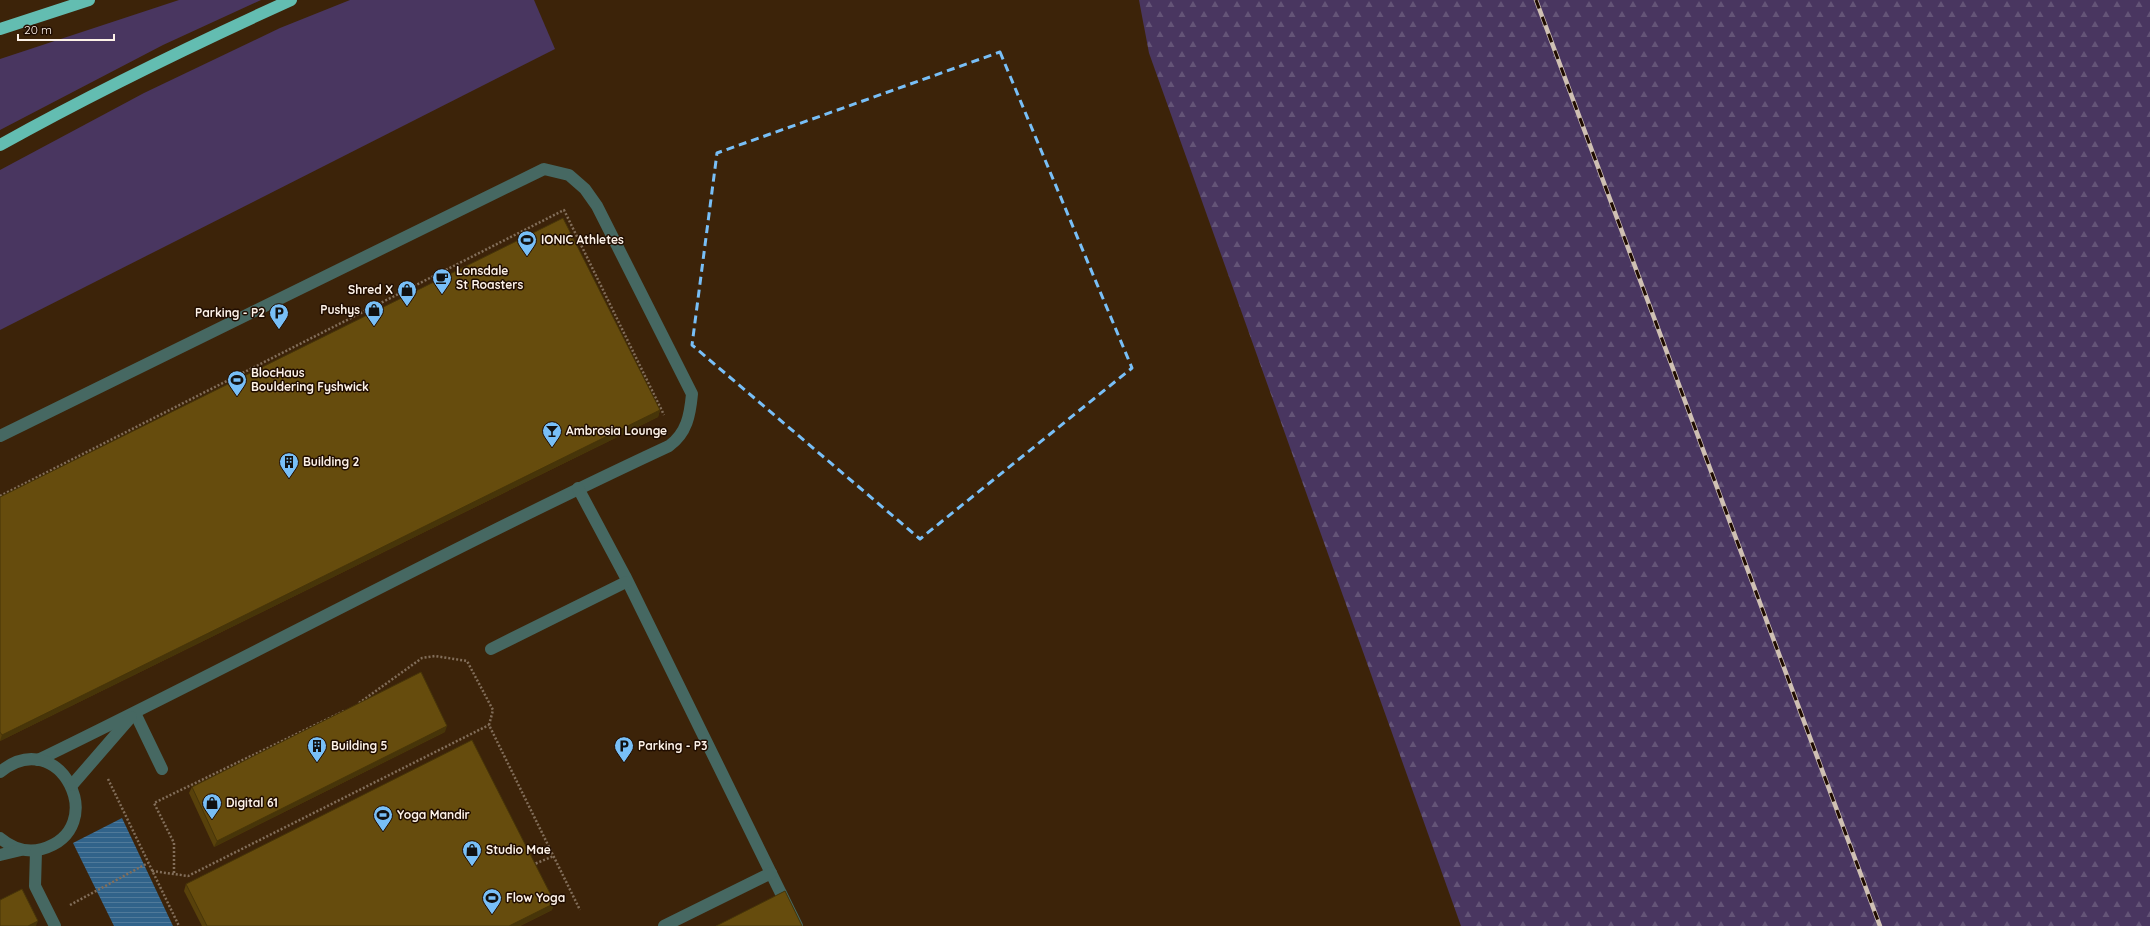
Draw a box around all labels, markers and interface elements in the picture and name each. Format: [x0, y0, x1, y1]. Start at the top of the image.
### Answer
scale bar [18, 16, 114, 42]
text: 20 m [24, 22, 52, 37]
sports icon: IONIC Athletes [516, 229, 538, 257]
place label: IONIC Athletes [541, 232, 624, 247]
place label: Lonsdale St Roasters [456, 263, 524, 292]
cafe icon: Lonsdale St Roasters [431, 267, 453, 295]
shop icon: Shred X [396, 279, 418, 307]
place label: Shred X [348, 282, 393, 297]
shop icon: Pushys [363, 299, 385, 327]
parking icon: Parking - P2 [268, 302, 290, 330]
place label: Pushys [320, 302, 360, 317]
place label: Parking - P2 [195, 305, 265, 320]
place label: BlocHaus Bouldering Fyshwick [251, 365, 369, 394]
sports icon: BlocHaus Bouldering Fyshwick [226, 369, 248, 397]
bar icon: Ambrosia Lounge [541, 420, 563, 448]
place label: Ambrosia Lounge [566, 423, 667, 438]
building icon: Building 2 [278, 451, 300, 479]
place label: Building 2 [303, 454, 359, 469]
building icon: Building 5 [306, 735, 328, 763]
parking icon: Parking - P3 [613, 735, 635, 763]
place label: Building 5 [331, 738, 387, 753]
place label: Parking - P3 [638, 738, 708, 753]
shop icon: Digital 61 [201, 792, 223, 820]
place label: Digital 61 [226, 795, 278, 810]
sports icon: Yoga Mandir [372, 804, 394, 832]
place label: Yoga Mandir [397, 807, 470, 822]
shop icon: Studio Mae [461, 839, 483, 867]
place label: Studio Mae [486, 842, 551, 857]
sports icon: Flow Yoga [481, 887, 503, 915]
place label: Flow Yoga [506, 890, 565, 905]

